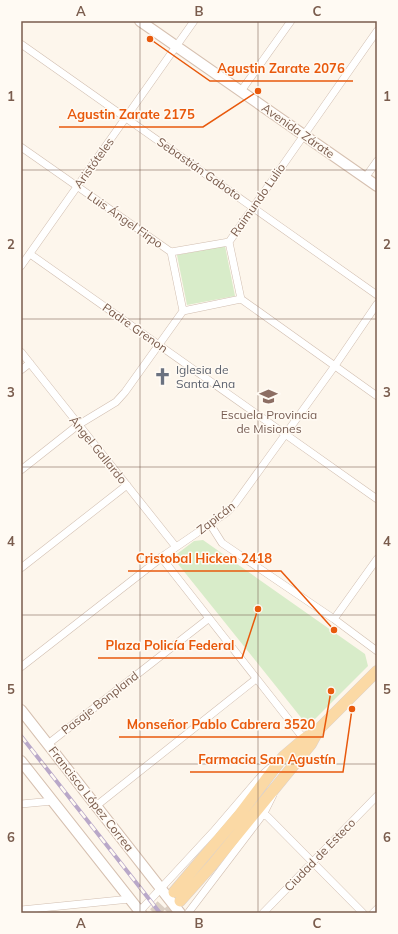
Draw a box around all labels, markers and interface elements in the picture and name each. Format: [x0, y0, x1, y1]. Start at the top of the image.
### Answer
text: A [76, 3, 86, 19]
text: B [195, 3, 204, 19]
text: C [313, 3, 322, 19]
callout: Agustin Zarate 2076 [210, 56, 353, 81]
text: Agustin Zarate 2076 [217, 60, 345, 76]
text: 1 [7, 88, 15, 104]
text: 1 [383, 88, 391, 104]
street label: Avenida Zárate [259, 100, 338, 161]
callout: Agustin Zarate 2175 [59, 102, 203, 127]
text: Agustin Zarate 2175 [67, 106, 195, 122]
street label: Aristóteles [70, 134, 117, 191]
street label: Sebastián Gaboto [154, 134, 245, 203]
street label: Raimundo Lulio [227, 160, 288, 239]
street label: Luis Ángel Firpo [85, 188, 166, 251]
text: 2 [7, 236, 15, 252]
text: 2 [383, 236, 391, 252]
street label: Padre Grenon [100, 300, 171, 356]
place label: Iglesia de Santa Ana [176, 362, 235, 391]
church icon: Iglesia de Santa Ana [153, 367, 173, 387]
text: 3 [7, 384, 15, 400]
text: 3 [383, 384, 391, 400]
school or university icon: Escuela Provincia de Misiones [259, 386, 279, 406]
place label: Escuela Provincia de Misiones [221, 407, 317, 436]
street label: Ángel Gallardo [66, 413, 130, 487]
street label: Zapicán [194, 498, 238, 537]
text: 4 [7, 533, 15, 549]
text: 4 [383, 533, 391, 549]
callout: Cristobal Hicken 2418 [128, 546, 281, 571]
text: Cristobal Hicken 2418 [136, 550, 272, 566]
callout: Plaza Policía Federal [98, 633, 242, 658]
text: Plaza Policía Federal [106, 637, 234, 653]
street label: Pasaje Bonpland [58, 668, 141, 737]
text: 5 [7, 681, 15, 697]
text: 5 [383, 681, 391, 697]
callout: Monseñor Pablo Cabrera 3520 [119, 712, 323, 737]
text: Monseñor Pablo Cabrera 3520 [127, 716, 315, 732]
street label: Francisco López Correa [46, 743, 137, 854]
callout: Farmacia San Agustín [190, 747, 343, 772]
text: Farmacia San Agustín [198, 751, 336, 767]
street label: Ciudad de Esteco [281, 815, 358, 894]
text: 6 [7, 829, 15, 845]
text: 6 [383, 829, 391, 845]
text: A [76, 915, 86, 931]
text: B [195, 915, 204, 931]
text: C [313, 915, 322, 931]

